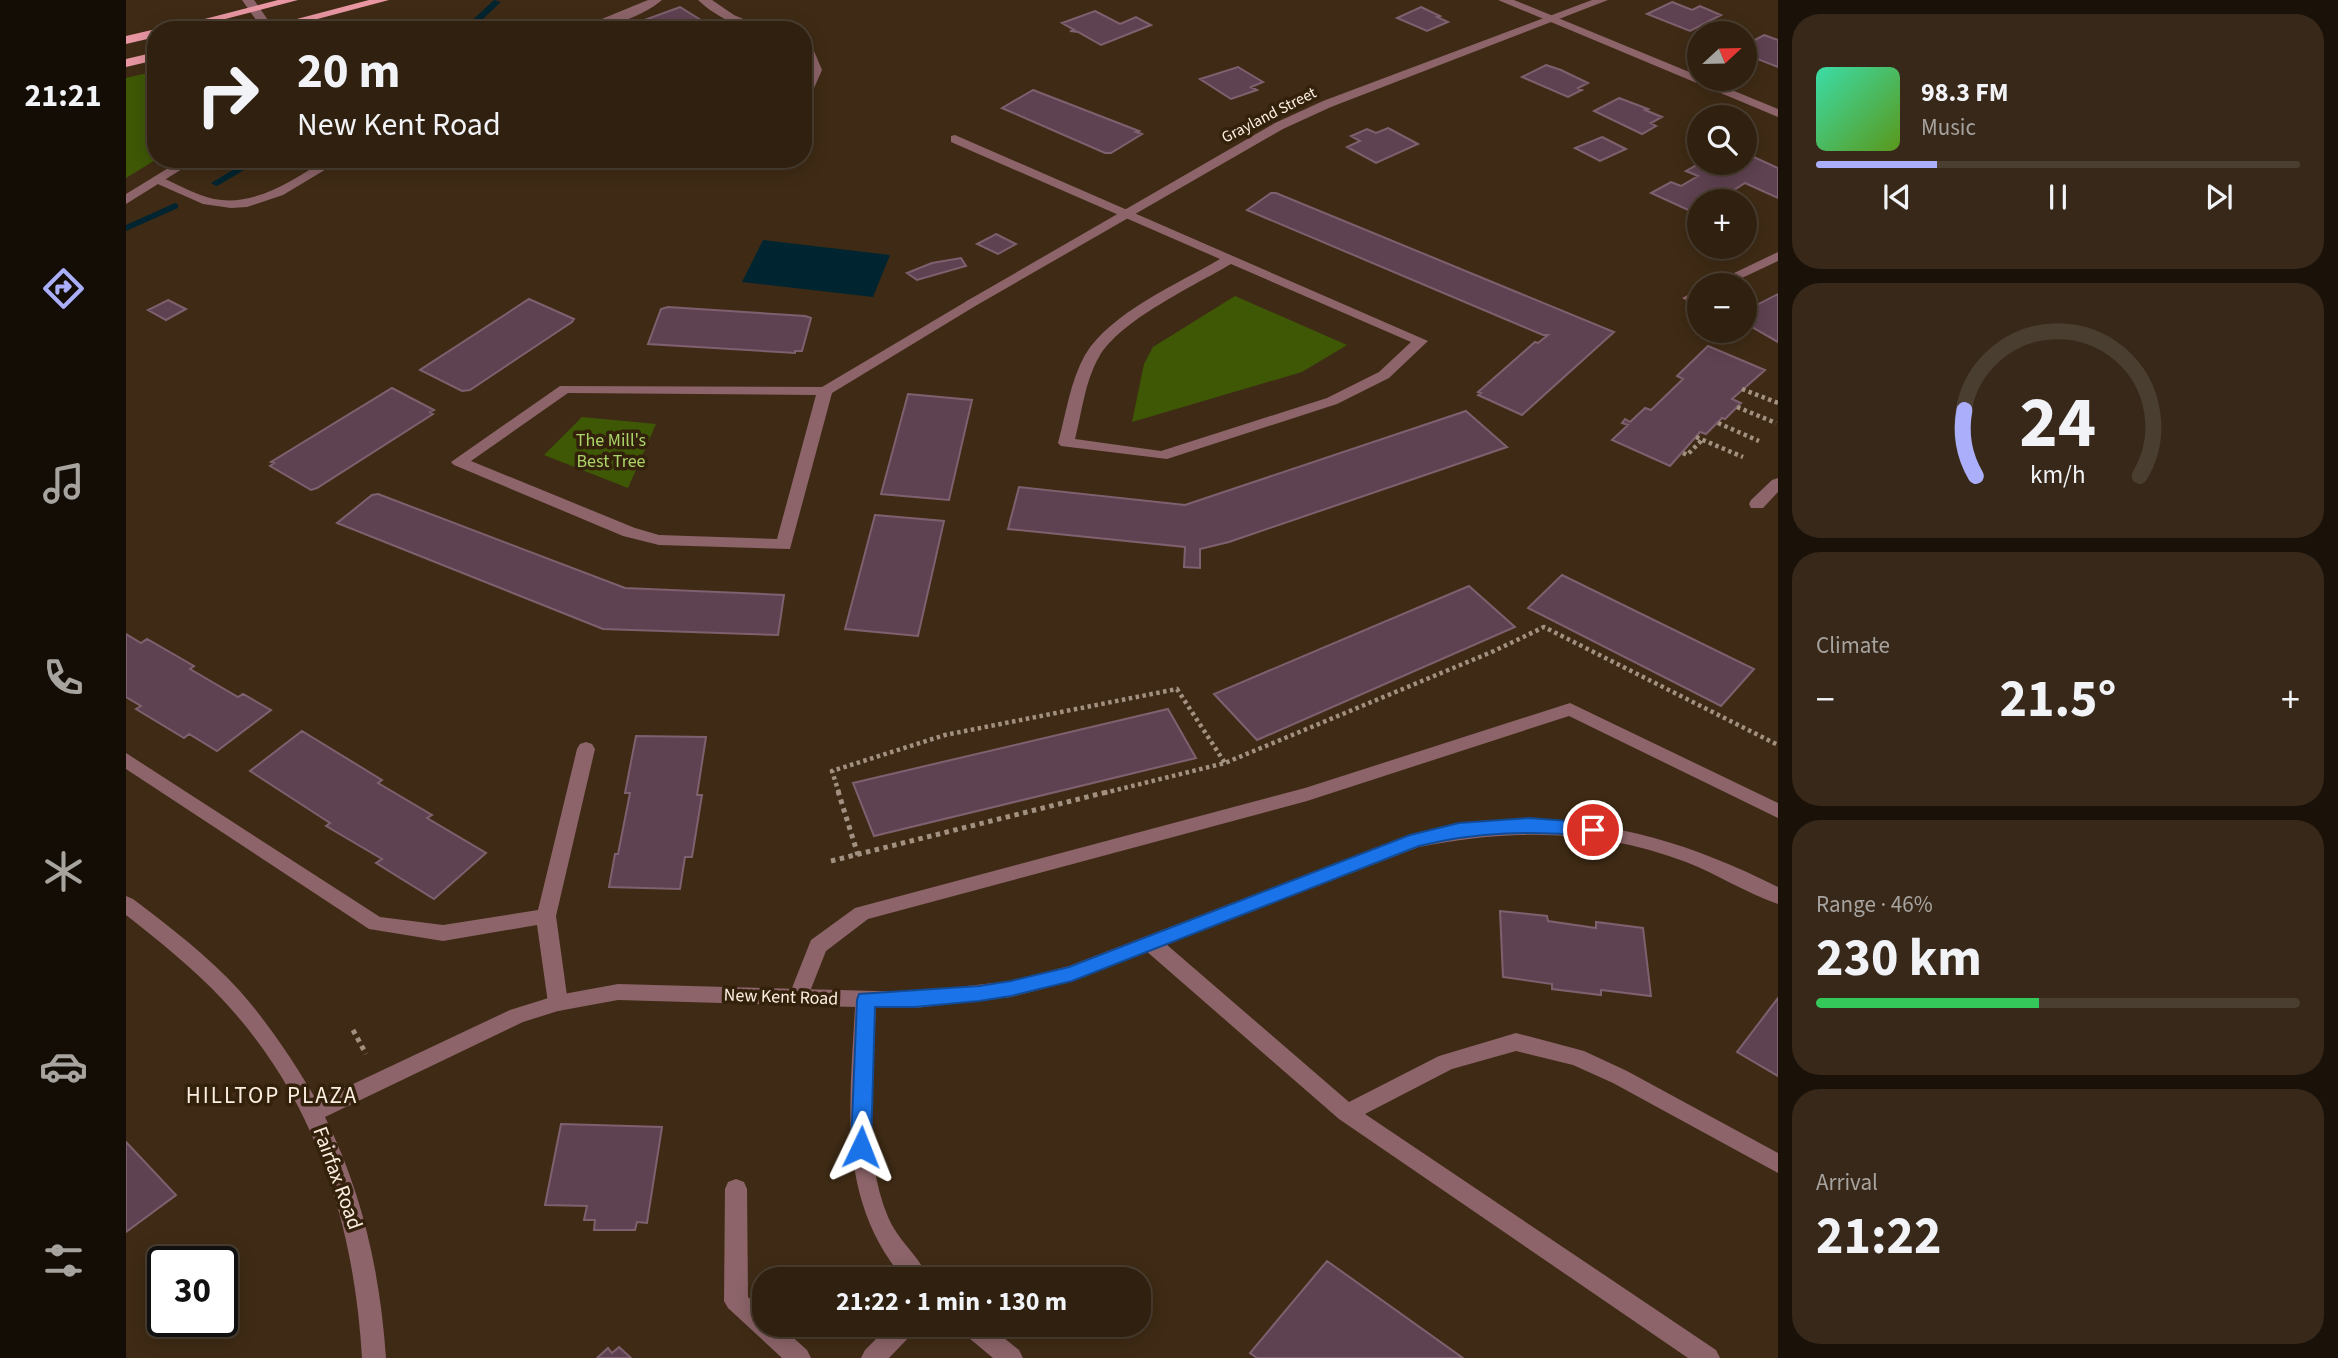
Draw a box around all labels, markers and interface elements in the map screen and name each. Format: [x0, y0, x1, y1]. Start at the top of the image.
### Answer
north arrow [1687, 21, 1757, 91]
map controls [1687, 21, 1757, 343]
text: 20 m [297, 37, 401, 107]
icon: right [182, 49, 273, 140]
text: 21:21 [24, 73, 102, 119]
text: 98.3 FM [1921, 74, 2009, 111]
street label: Grayland Street [1218, 81, 1321, 148]
text: New Kent Road [297, 102, 501, 148]
button: search [1687, 105, 1757, 175]
text: Music [1921, 111, 1976, 144]
icon: previous [1878, 178, 1916, 216]
icon: pause [2039, 178, 2077, 216]
icon: next [2200, 178, 2238, 216]
button: + [1687, 189, 1757, 259]
icon: directions [39, 264, 88, 313]
button: − [1687, 273, 1757, 343]
text: 24 [2020, 372, 2096, 476]
park label: The Mill's Best Tree [576, 428, 646, 474]
text: km/h [2030, 457, 2086, 493]
icon: music [39, 459, 88, 508]
text: Climate [1816, 629, 1890, 662]
icon: phone [39, 653, 88, 702]
text: 21.5° [2000, 663, 2116, 737]
text: − [1816, 673, 1835, 727]
text: + [2281, 673, 2300, 727]
pin [1563, 800, 1623, 860]
icon: arrive [1574, 811, 1612, 849]
icon: climate [39, 847, 88, 896]
text: Range · 46% [1816, 888, 1933, 921]
text: 230 km [1816, 922, 1982, 996]
street label: New Kent Road [723, 983, 839, 1011]
icon: car [39, 1042, 88, 1091]
district label: HILLTOP PLAZA [186, 1079, 358, 1112]
position arrow [824, 1110, 898, 1184]
street label: Fairfax Road [305, 1122, 371, 1234]
text: Arrival [1816, 1166, 1878, 1199]
text: 21:22 [1816, 1200, 1941, 1274]
icon: filters [39, 1236, 88, 1285]
speed limit sign: 30 [147, 1246, 238, 1337]
text: 21:22 · 1 min · 130 m [836, 1283, 1067, 1320]

